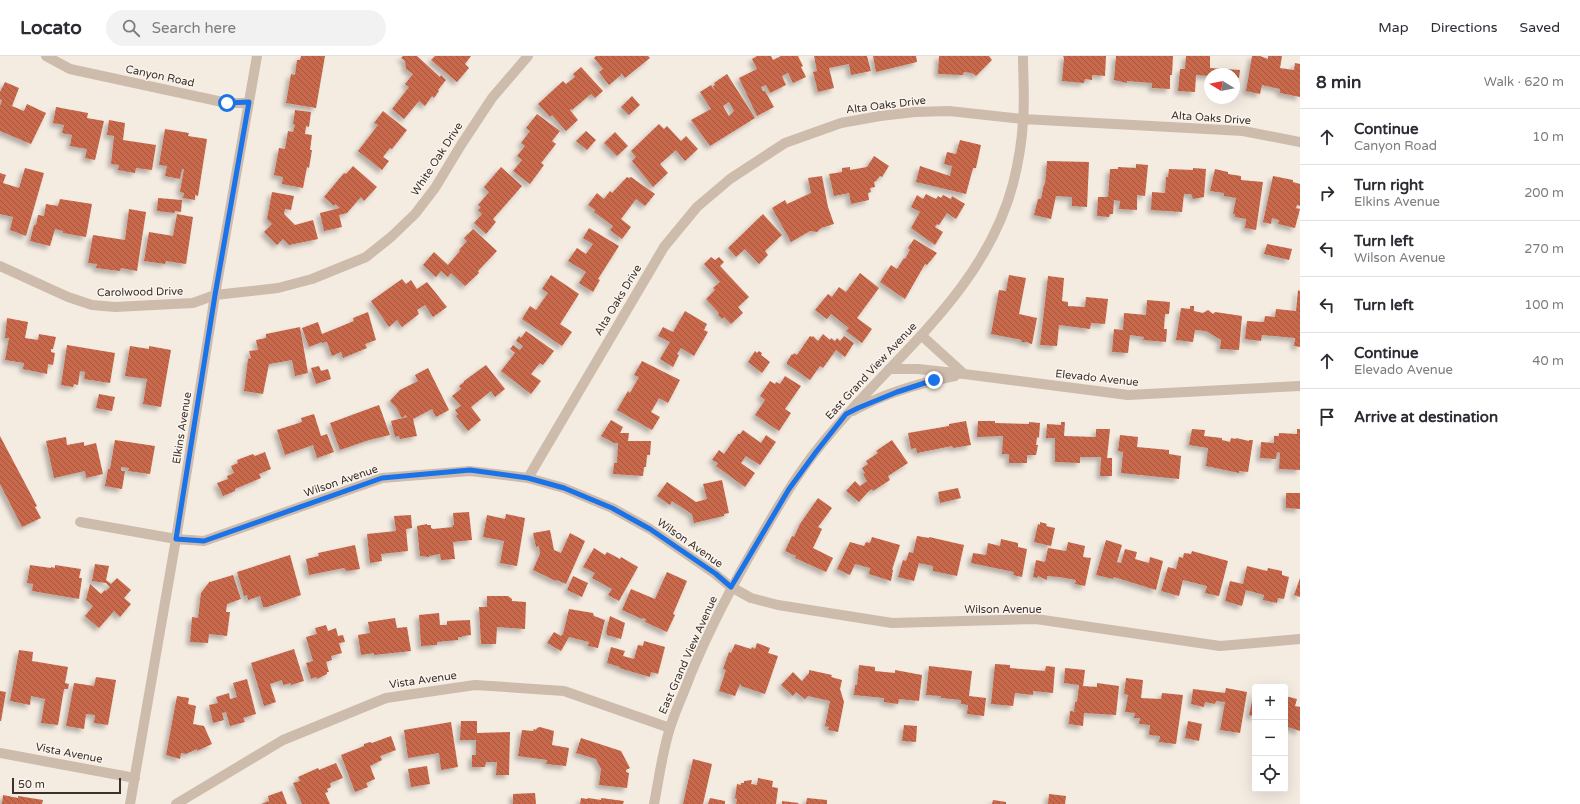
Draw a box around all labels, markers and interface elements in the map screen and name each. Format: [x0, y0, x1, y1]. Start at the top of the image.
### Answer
search box [106, 10, 386, 46]
text: Locato [20, 17, 82, 39]
icon: search [120, 17, 142, 39]
text: Search here [152, 19, 236, 37]
text: Map [1378, 19, 1409, 36]
text: Directions [1431, 19, 1498, 36]
text: Saved [1520, 19, 1560, 36]
street label: Canyon Road [124, 62, 196, 90]
north arrow [1204, 68, 1240, 104]
text: 8 min [1316, 72, 1361, 93]
text: Walk · 620 m [1484, 74, 1564, 90]
route start [218, 94, 236, 112]
street label: Alta Oaks Drive [845, 94, 927, 116]
street label: Alta Oaks Drive [1170, 109, 1252, 127]
street label: White Oak Drive [408, 120, 466, 198]
text: Continue [1354, 120, 1418, 138]
icon: ahead [1316, 126, 1338, 148]
text: 10 m [1532, 129, 1564, 145]
text: Canyon Road [1354, 138, 1437, 154]
text: Turn right [1354, 176, 1424, 194]
icon: right [1316, 182, 1338, 204]
text: 200 m [1524, 185, 1564, 201]
text: Elkins Avenue [1354, 194, 1440, 210]
text: Turn left [1354, 232, 1414, 250]
icon: left [1316, 238, 1338, 260]
text: 270 m [1524, 241, 1564, 257]
text: Wilson Avenue [1354, 250, 1445, 266]
street label: Alta Oaks Drive [592, 262, 644, 338]
street label: Carolwood Drive [97, 285, 183, 299]
icon: left [1316, 294, 1338, 316]
text: Turn left [1354, 296, 1414, 314]
text: 100 m [1524, 297, 1564, 313]
street label: East Grand View Avenue [823, 320, 919, 422]
text: Continue [1354, 344, 1418, 362]
icon: ahead [1316, 350, 1338, 372]
text: 40 m [1532, 353, 1564, 369]
text: Elevado Avenue [1354, 362, 1453, 378]
street label: Elevado Avenue [1055, 367, 1139, 389]
route end [925, 371, 943, 389]
street label: Elkins Avenue [170, 391, 194, 465]
icon: arrive [1316, 406, 1338, 428]
text: Arrive at destination [1354, 408, 1498, 426]
street label: Wilson Avenue [302, 462, 380, 500]
street label: Wilson Avenue [655, 515, 725, 571]
street label: East Grand View Avenue [656, 594, 720, 716]
street label: Wilson Avenue [964, 603, 1042, 616]
street label: Vista Avenue [388, 669, 458, 691]
map controls [1252, 684, 1288, 792]
button: + [1252, 684, 1288, 720]
button: − [1252, 720, 1288, 756]
street label: Vista Avenue [34, 740, 104, 766]
button: locate [1252, 756, 1288, 792]
scale bar [12, 776, 121, 795]
text: 50 m [18, 778, 45, 791]

